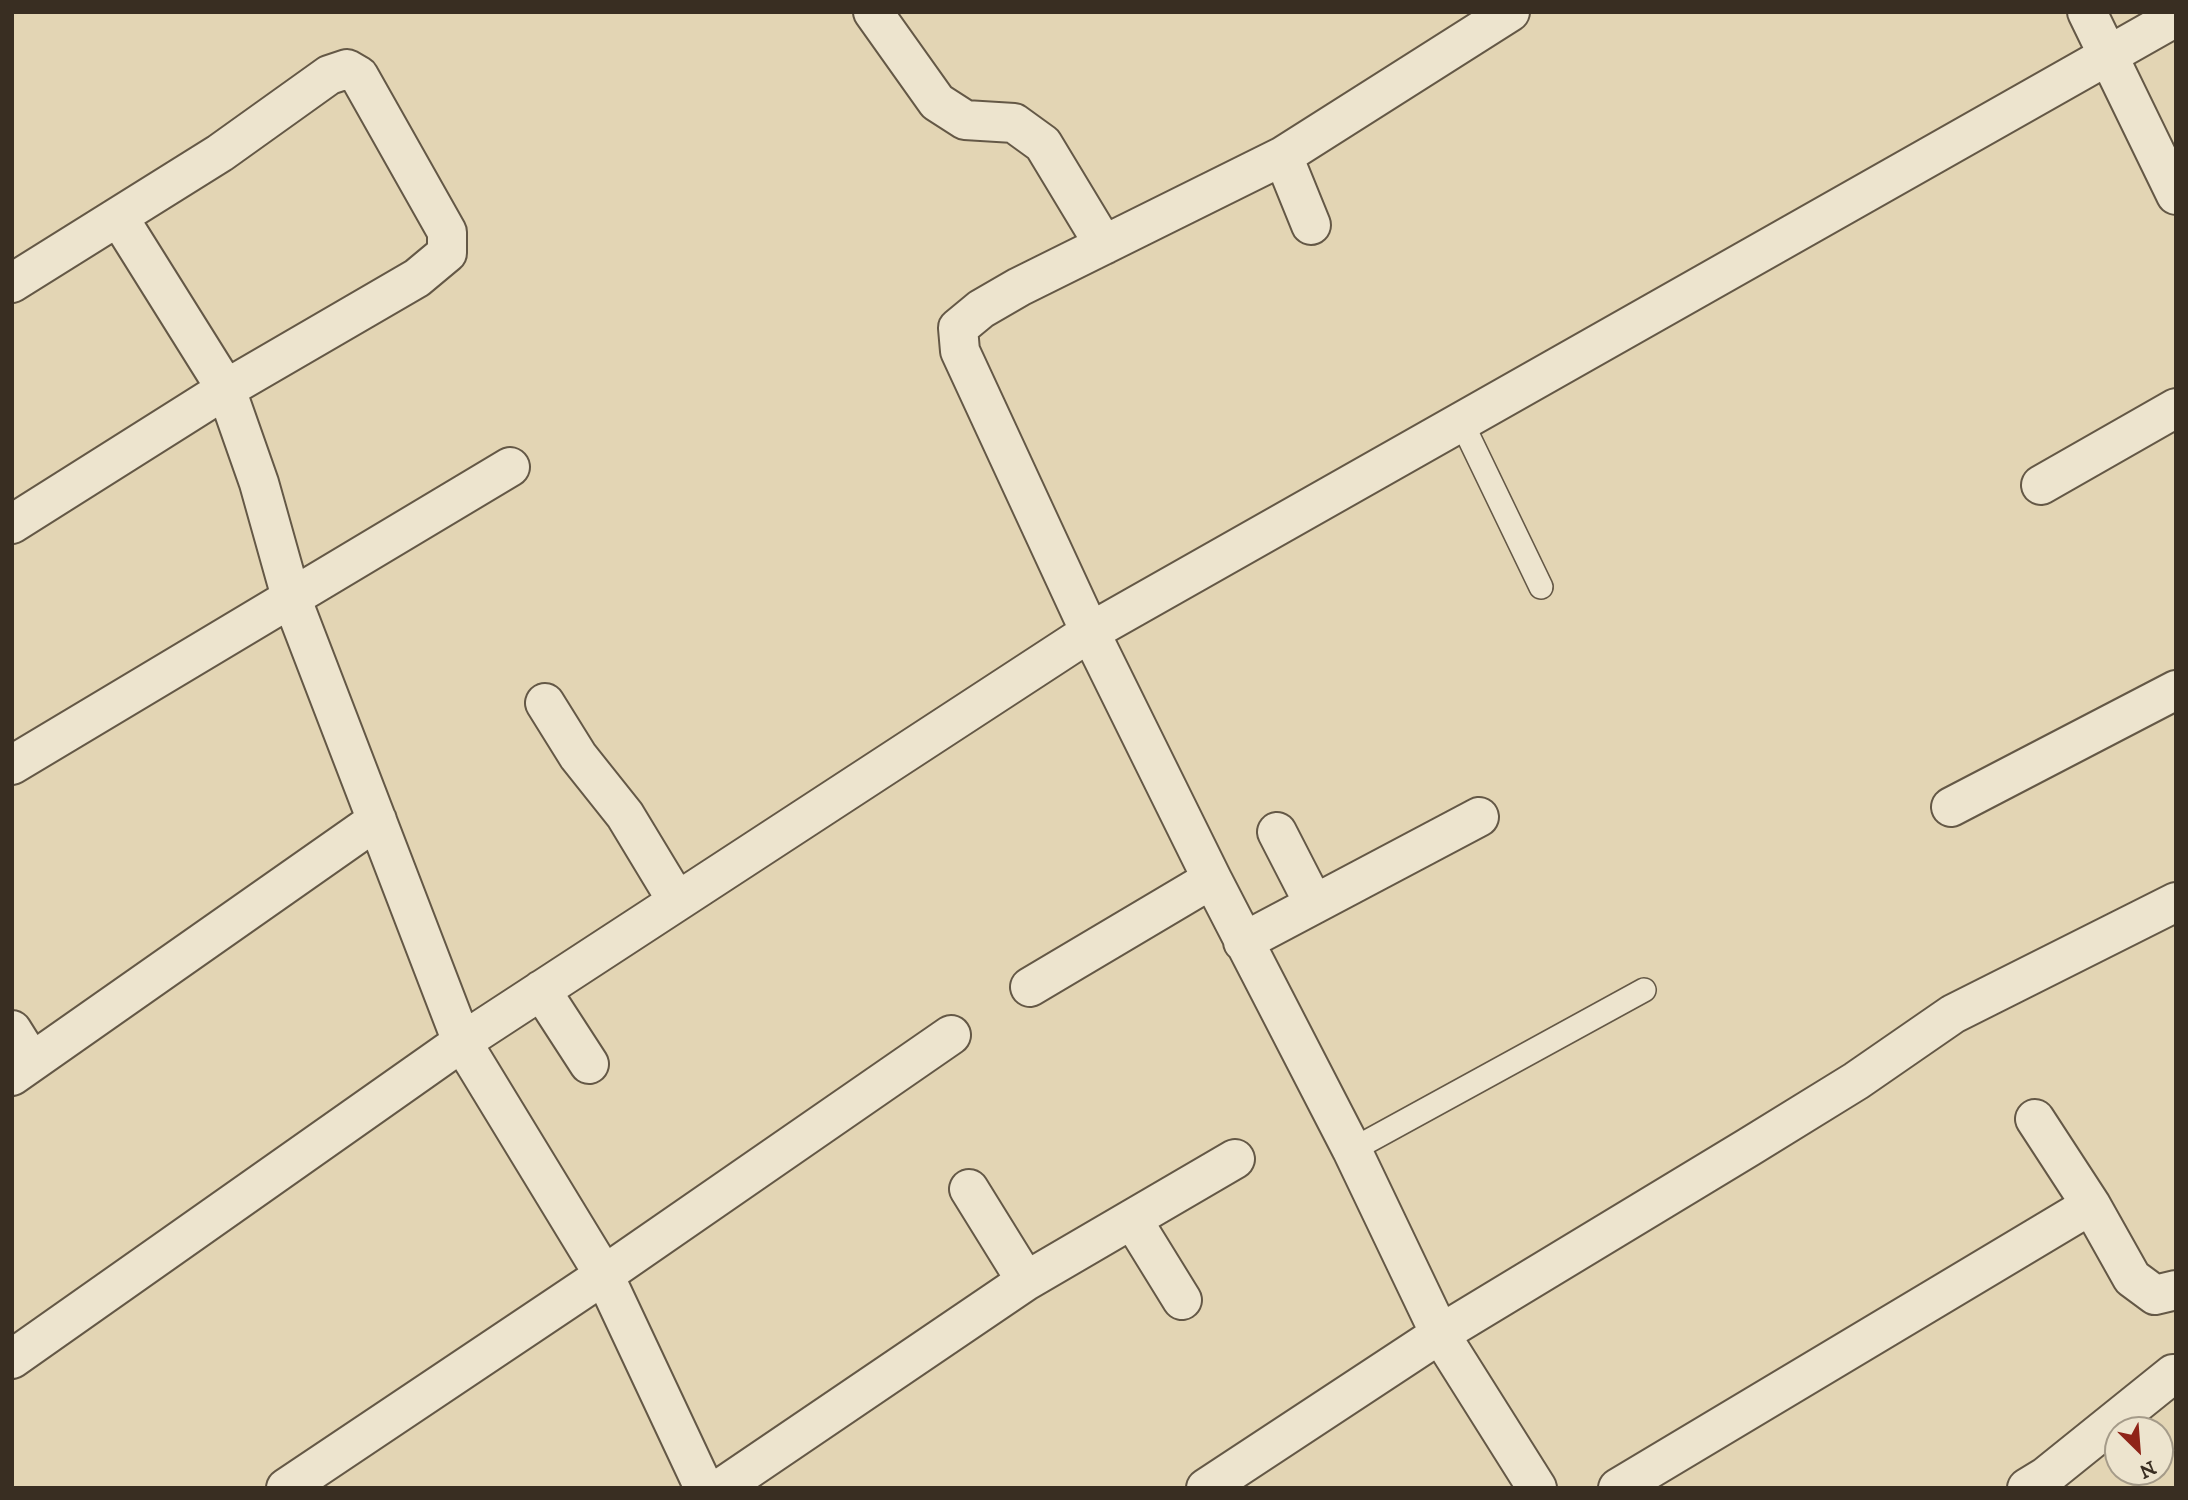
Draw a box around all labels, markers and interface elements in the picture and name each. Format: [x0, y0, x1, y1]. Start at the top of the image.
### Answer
north arrow [2104, 1416, 2174, 1486]
text: N [2135, 1455, 2159, 1482]

